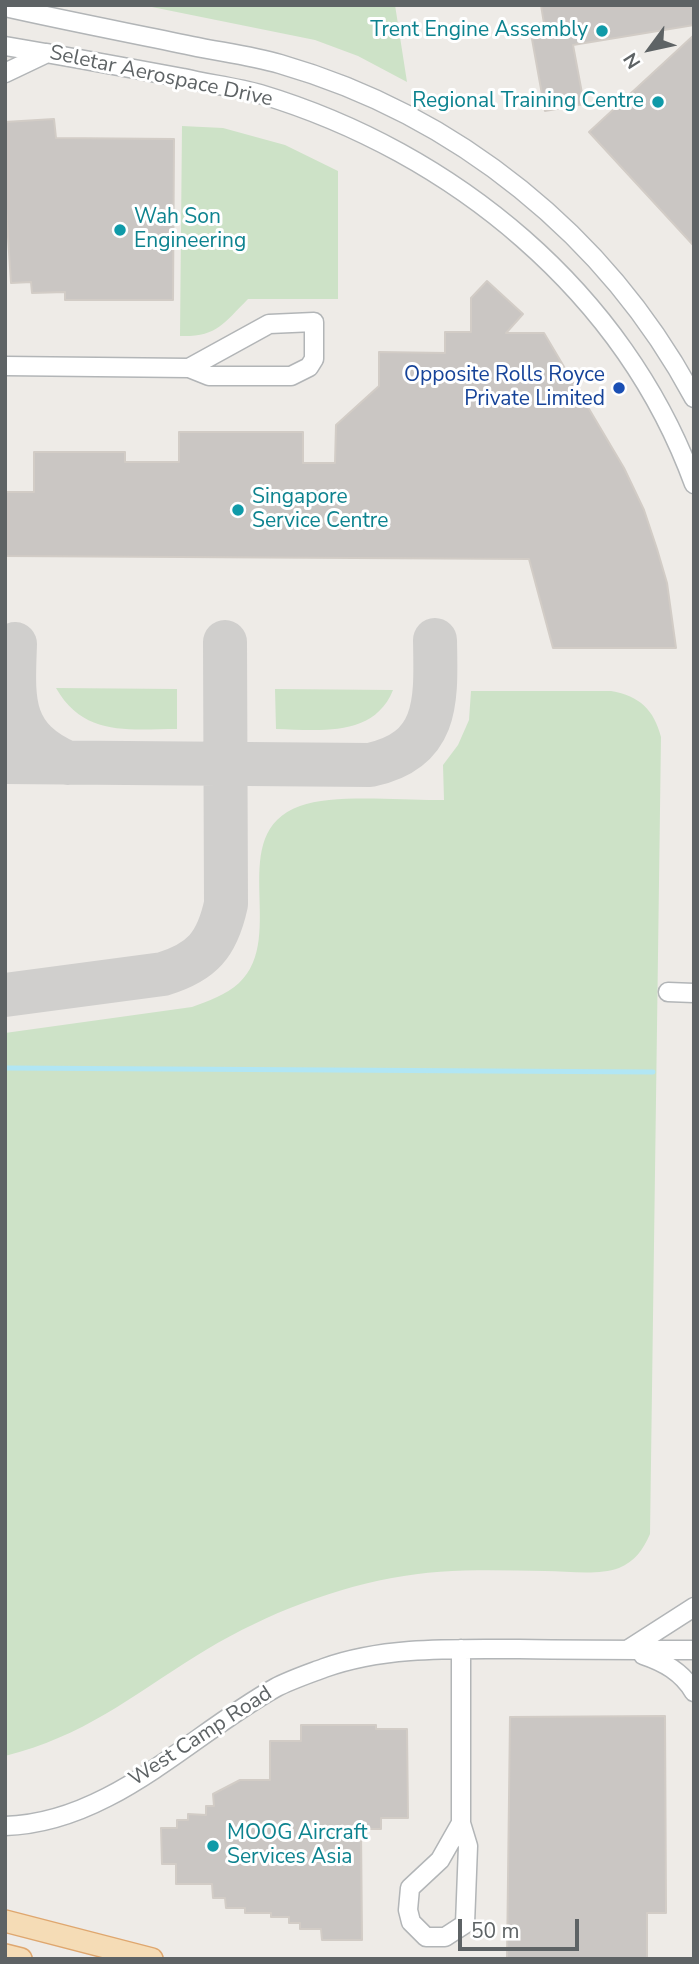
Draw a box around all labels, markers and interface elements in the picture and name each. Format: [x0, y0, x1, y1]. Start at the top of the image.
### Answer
north arrow [615, 14, 685, 84]
place label: Trent Engine Assembly [370, 18, 588, 44]
marker: Trent Engine Assembly [594, 23, 610, 39]
street label: Seletar Aerospace Drive [47, 41, 275, 113]
text: N [618, 47, 647, 73]
place label: Regional Training Centre [412, 89, 644, 115]
marker: Regional Training Centre [650, 94, 666, 110]
place label: Wah Son Engineering [134, 205, 246, 255]
marker: Wah Son Engineering [112, 222, 128, 238]
place label: Opposite Rolls Royce Private Limited [404, 363, 605, 413]
marker: Opposite Rolls Royce Private Limited [611, 380, 627, 396]
place label: Singapore Service Centre [252, 485, 388, 535]
marker: Singapore Service Centre [230, 502, 246, 518]
street label: West Camp Road [125, 1681, 277, 1793]
place label: MOOG Aircraft Services Asia [227, 1821, 367, 1871]
marker: MOOG Aircraft Services Asia [205, 1838, 221, 1854]
scale bar [461, 1904, 582, 1948]
text: 50 m [471, 1917, 520, 1945]

